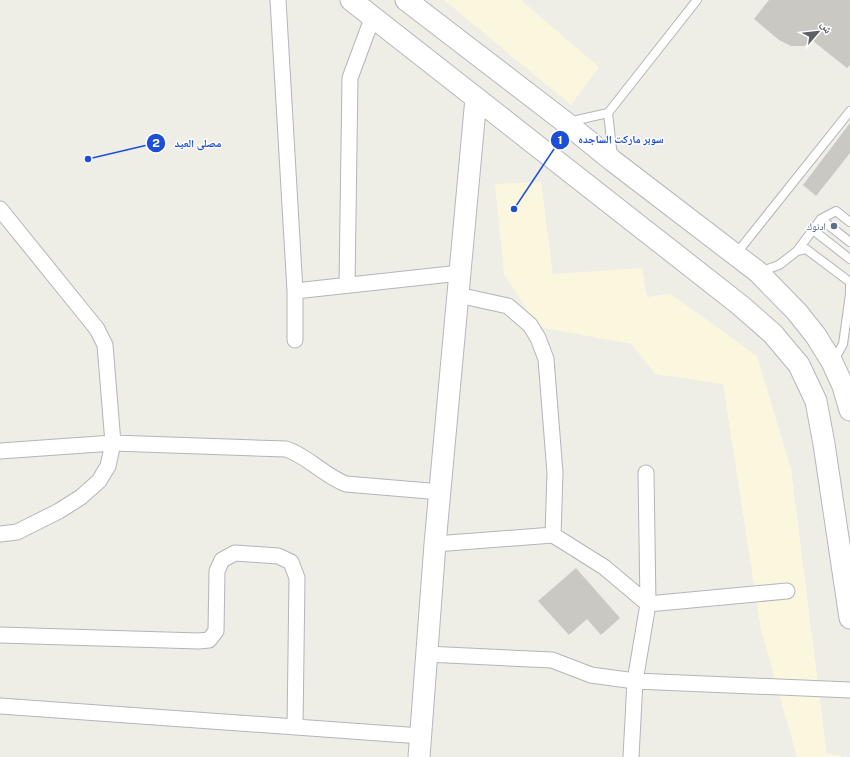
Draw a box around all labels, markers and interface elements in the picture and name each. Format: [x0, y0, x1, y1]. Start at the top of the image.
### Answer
north arrow [798, 12, 838, 52]
text: ش [817, 19, 835, 37]
callout: سوبر ماركت الساجده [550, 128, 672, 151]
callout: مصلى العيد [146, 132, 229, 155]
text: 1 [557, 133, 563, 147]
text: سوبر ماركت الساجده [578, 133, 664, 146]
text: 2 [152, 136, 160, 150]
text: مصلى العيد [174, 137, 222, 151]
place label: ادنوك [806, 220, 826, 232]
marker: ادنوك [829, 221, 839, 231]

